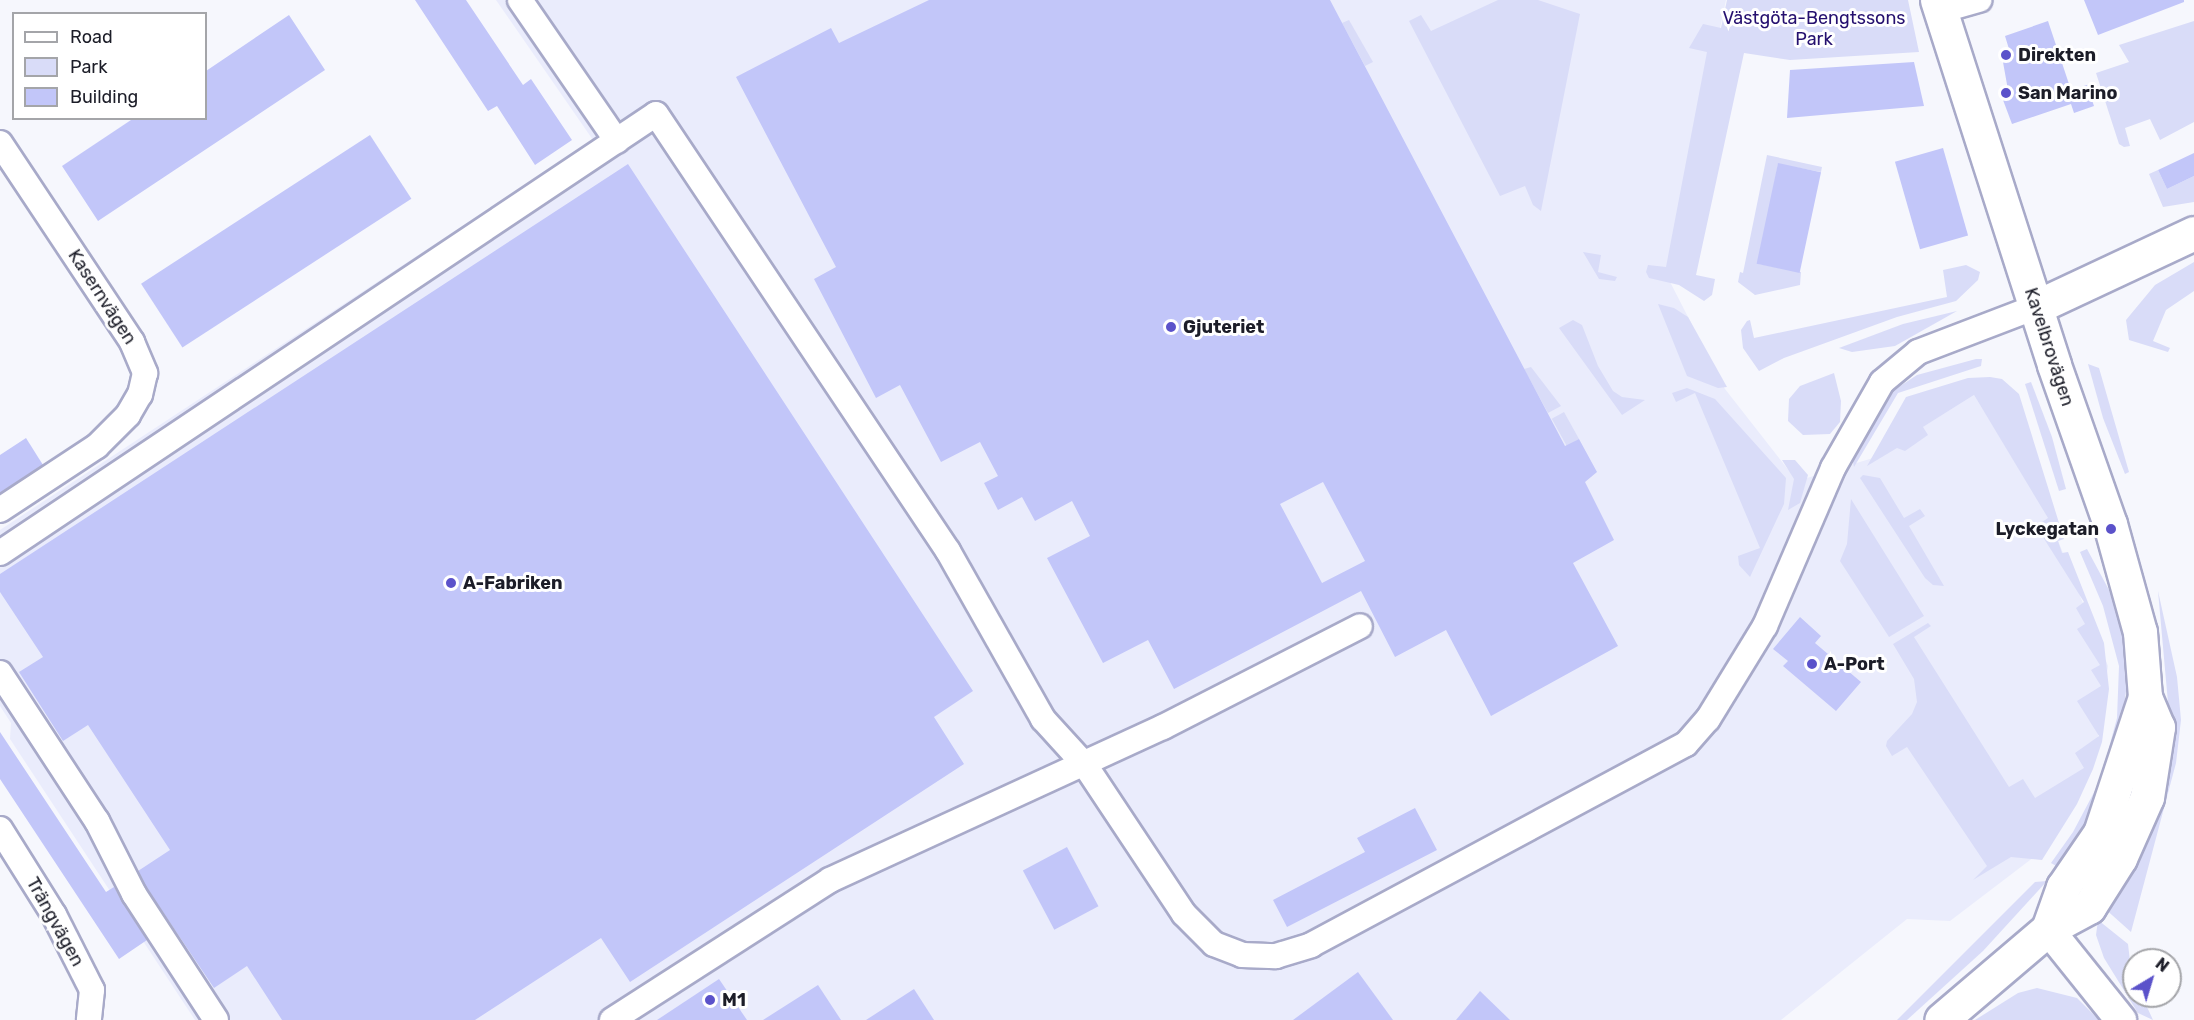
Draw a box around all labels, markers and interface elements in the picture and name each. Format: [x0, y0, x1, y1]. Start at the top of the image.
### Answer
park label: Västgöta-Bengtssons Park [1722, 8, 1906, 50]
legend [12, 12, 207, 120]
text: Road [70, 26, 113, 48]
place label: Direkten [2018, 44, 2096, 66]
marker: Direkten [1999, 48, 2013, 62]
text: Park [70, 56, 107, 78]
place label: San Marino [2018, 82, 2117, 104]
text: Building [70, 86, 138, 108]
marker: San Marino [1999, 86, 2013, 100]
street label: Kasernvägen [63, 246, 141, 348]
street label: Kavelbrovägen [2020, 285, 2078, 409]
place label: Gjuteriet [1183, 316, 1264, 338]
marker: Gjuteriet [1164, 320, 1178, 334]
place label: Lyckegatan [1995, 518, 2099, 540]
marker: Lyckegatan [2104, 522, 2118, 536]
place label: A-Fabriken [463, 572, 562, 594]
marker: A-Fabriken [444, 576, 458, 590]
place label: A-Port [1824, 653, 1885, 675]
marker: A-Port [1805, 657, 1819, 671]
street label: Trängvägen [22, 874, 88, 970]
north arrow [2122, 948, 2182, 1008]
text: N [2152, 954, 2173, 976]
place label: M1 [722, 989, 746, 1011]
marker: M1 [703, 993, 717, 1007]

